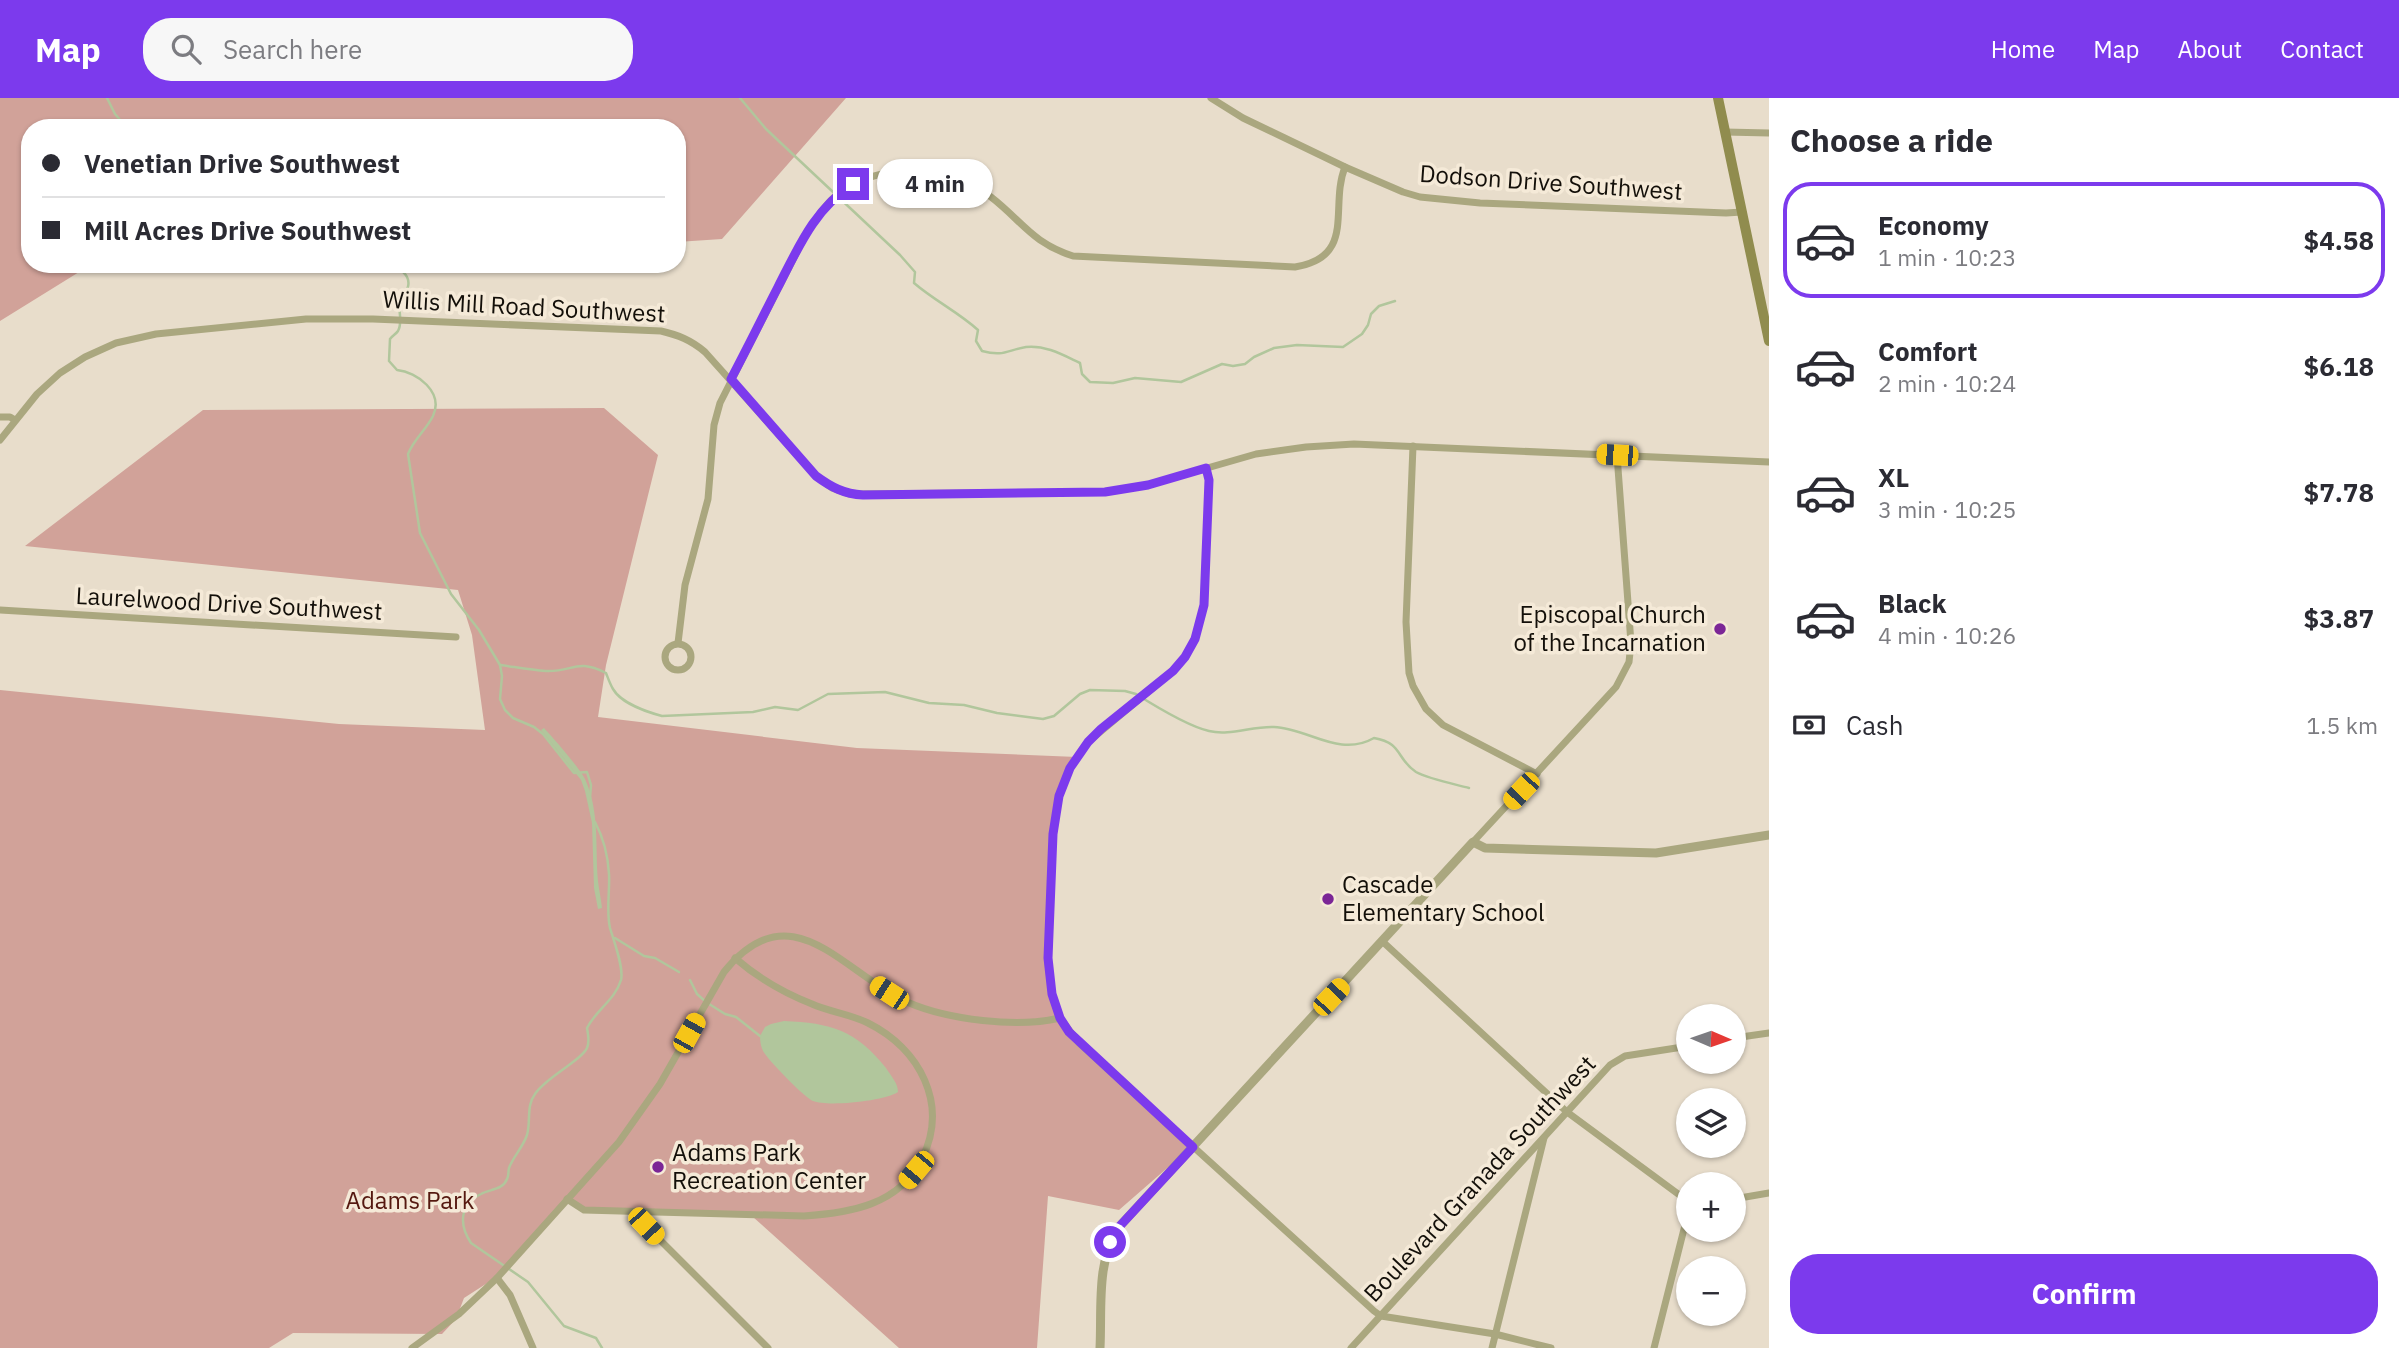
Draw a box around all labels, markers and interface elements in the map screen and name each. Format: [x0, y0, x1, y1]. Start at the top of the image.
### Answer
search box [143, 18, 633, 81]
text: Map [35, 28, 101, 71]
icon: search [167, 30, 205, 68]
text: Search here [223, 32, 362, 66]
text: Home [1991, 33, 2055, 65]
text: Map [2093, 33, 2139, 65]
text: About [2177, 33, 2242, 65]
text: Contact [2280, 33, 2364, 65]
text: Choose a ride [1790, 119, 1993, 161]
text: Venetian Drive Southwest [84, 146, 400, 180]
street label: Dodson Drive Southwest [1418, 157, 1684, 207]
callout: 4 min [878, 160, 993, 208]
route end [837, 168, 869, 200]
text: 4 min [905, 168, 965, 198]
text: Economy [1878, 208, 1989, 242]
icon: car [1794, 209, 1857, 272]
text: Mill Acres Drive Southwest [84, 213, 411, 247]
text: $4.58 [2304, 223, 2374, 257]
text: 1 min · 10:23 [1878, 242, 2016, 272]
street label: Willis Mill Road Southwest [382, 283, 666, 329]
text: Comfort [1878, 334, 1977, 368]
icon: car [1794, 335, 1857, 398]
text: $6.18 [2304, 349, 2374, 383]
text: 2 min · 10:24 [1878, 368, 2016, 398]
car [1596, 443, 1639, 467]
text: XL [1878, 460, 1909, 494]
icon: car [1794, 461, 1857, 524]
text: $7.78 [2304, 475, 2374, 509]
text: 3 min · 10:25 [1878, 494, 2016, 524]
street label: Laurelwood Drive Southwest [75, 579, 383, 627]
text: Black [1878, 586, 1946, 620]
icon: car [1794, 587, 1857, 650]
place label: Episcopal Church of the Incarnation [1513, 598, 1706, 658]
text: $3.87 [2304, 601, 2374, 635]
text: 4 min · 10:26 [1878, 620, 2016, 650]
marker: Episcopal Church of the Incarnation [1712, 621, 1728, 637]
icon: cash [1790, 706, 1828, 744]
text: Cash [1846, 708, 1903, 742]
text: 1.5 km [2307, 710, 2378, 740]
car [1499, 768, 1544, 814]
place label: Cascade Elementary School [1342, 868, 1544, 928]
marker: Cascade Elementary School [1320, 891, 1336, 907]
car [866, 973, 913, 1013]
car [1309, 974, 1354, 1020]
north arrow [1676, 1004, 1746, 1074]
map controls [1676, 1004, 1746, 1326]
car [670, 1010, 709, 1056]
street label: Boulevard Granada Southwest [1356, 1048, 1602, 1309]
button: layers [1676, 1088, 1746, 1158]
place label: Adams Park Recreation Center [672, 1136, 866, 1196]
car [895, 1147, 938, 1193]
marker: Adams Park Recreation Center [650, 1159, 666, 1175]
button: + [1676, 1172, 1746, 1242]
park label: Adams Park [346, 1184, 475, 1216]
car [624, 1203, 669, 1249]
route start [1094, 1226, 1126, 1258]
button: Confirm [1790, 1254, 2378, 1334]
button: − [1676, 1256, 1746, 1326]

